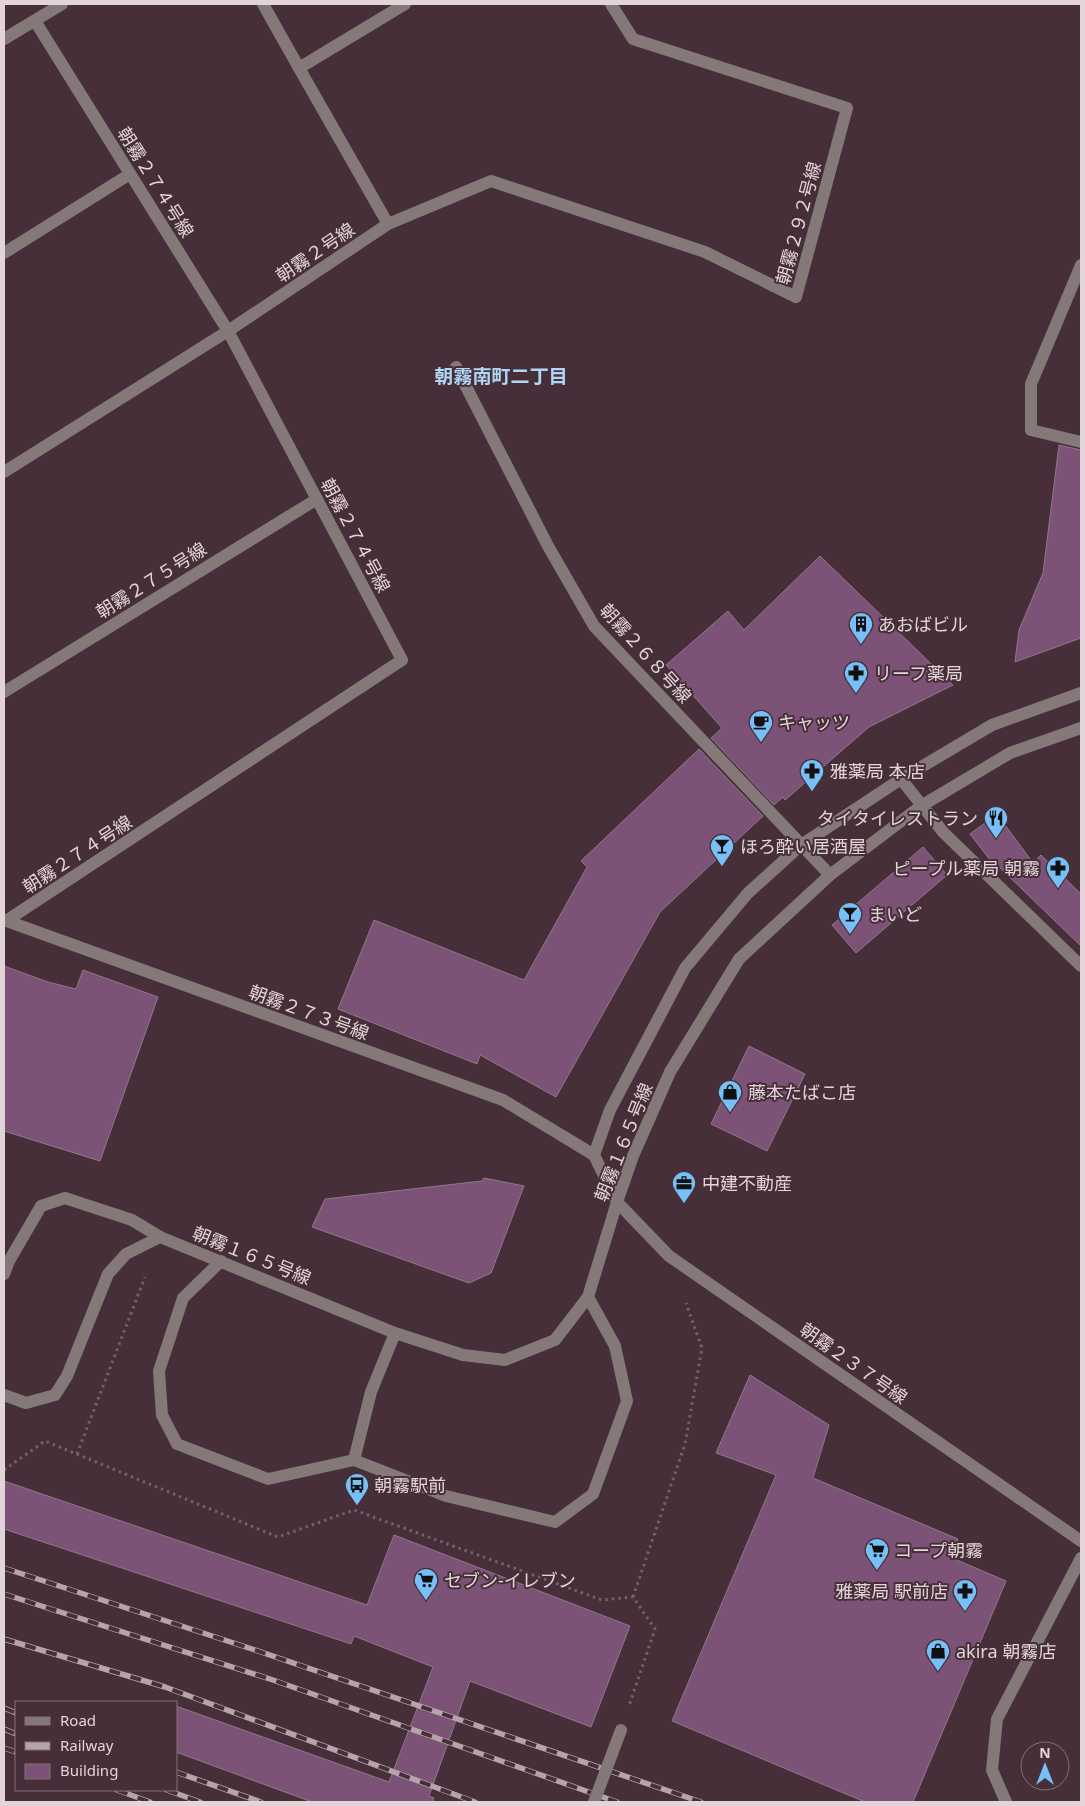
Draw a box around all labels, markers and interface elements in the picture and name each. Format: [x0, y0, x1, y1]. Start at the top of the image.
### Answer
street label: 朝霧２７４号線 [112, 122, 200, 242]
street label: 朝霧２９２号線 [770, 159, 826, 287]
street label: 朝霧２号線 [271, 217, 359, 287]
district label: 朝霧南町二丁目 [434, 363, 568, 389]
street label: 朝霧２７４号線 [316, 474, 396, 596]
street label: 朝霧２７５号線 [91, 536, 211, 624]
street label: 朝霧２６８号線 [595, 598, 697, 708]
building icon: あおばビル [848, 611, 874, 645]
place label: あおばビル [878, 612, 968, 636]
pharmacy icon: リーフ薬局 [843, 660, 869, 694]
place label: リーフ薬局 [874, 661, 963, 685]
cafe icon: キャッツ [748, 709, 774, 743]
place label: キャッツ [778, 710, 850, 734]
pharmacy icon: 雅薬局 本店 [799, 758, 825, 792]
place label: 雅薬局 本店 [830, 759, 925, 783]
restaurant icon: タイタイレストラン [983, 805, 1009, 839]
place label: タイタイレストラン [817, 806, 978, 830]
street label: 朝霧２７４号線 [18, 810, 136, 898]
bar icon: ほろ酔い居酒屋 [709, 833, 735, 867]
place label: ほろ酔い居酒屋 [740, 834, 866, 858]
pharmacy icon: ピープル薬局 朝霧 [1045, 855, 1071, 889]
place label: ピープル薬局 朝霧 [892, 856, 1040, 880]
bar icon: まいど [837, 901, 863, 935]
place label: まいど [868, 902, 922, 926]
street label: 朝霧２７３号線 [246, 979, 372, 1045]
street label: 朝霧１６５号線 [588, 1079, 658, 1205]
shop icon: 藤本たばこ店 [717, 1079, 743, 1113]
place label: 藤本たばこ店 [748, 1080, 856, 1104]
office icon: 中建不動産 [671, 1170, 697, 1204]
place label: 中建不動産 [702, 1171, 792, 1195]
street label: 朝霧１６５号線 [189, 1220, 315, 1290]
street label: 朝霧２３７号線 [796, 1317, 912, 1409]
bus stop icon: 朝霧駅前 [344, 1472, 370, 1506]
place label: 朝霧駅前 [374, 1473, 446, 1497]
supermarket icon: コープ朝霧 [864, 1537, 890, 1571]
place label: コープ朝霧 [894, 1538, 983, 1562]
supermarket icon: セブン-イレブン [413, 1567, 439, 1601]
place label: セブン-イレブン [444, 1568, 576, 1592]
pharmacy icon: 雅薬局 駅前店 [952, 1578, 978, 1612]
place label: 雅薬局 駅前店 [835, 1579, 948, 1603]
shop icon: akira 朝霧店 [925, 1638, 951, 1672]
place label: akira 朝霧店 [956, 1639, 1056, 1663]
legend [15, 1701, 178, 1791]
text: Road [60, 1710, 96, 1730]
text: Railway [60, 1735, 114, 1755]
north arrow [1020, 1741, 1070, 1791]
text: N [1039, 1743, 1051, 1762]
text: Building [60, 1760, 118, 1780]

